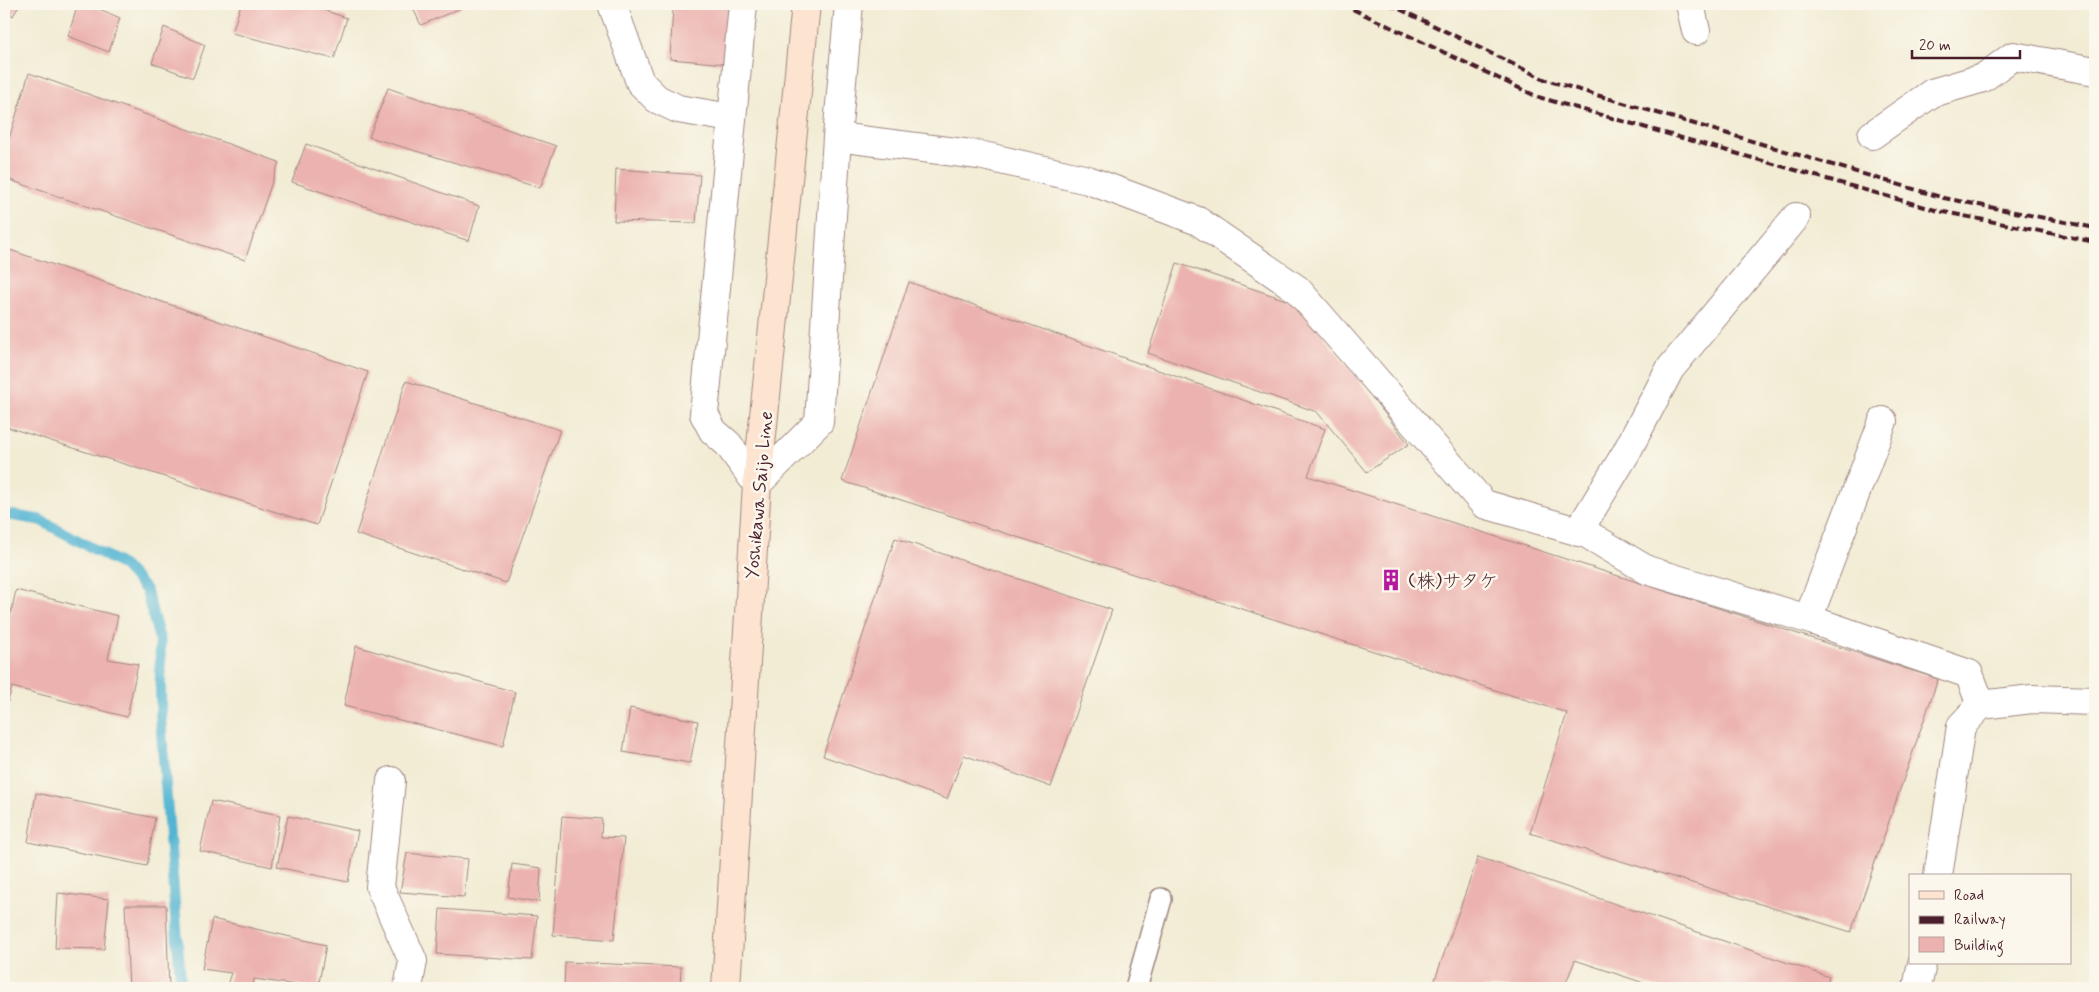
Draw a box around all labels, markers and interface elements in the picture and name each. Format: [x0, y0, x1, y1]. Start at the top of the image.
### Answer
scale bar [1912, 28, 2019, 60]
text: 20 m [1919, 36, 1951, 56]
street label: Yoshikawa Saijo Line [740, 410, 779, 580]
building icon: (株)サタケ [1378, 567, 1404, 593]
place label: (株)サタケ [1408, 569, 1498, 594]
legend [1909, 874, 2072, 964]
text: Road [1954, 886, 1984, 906]
text: Railway [1954, 910, 2006, 930]
text: Building [1954, 936, 2004, 957]

